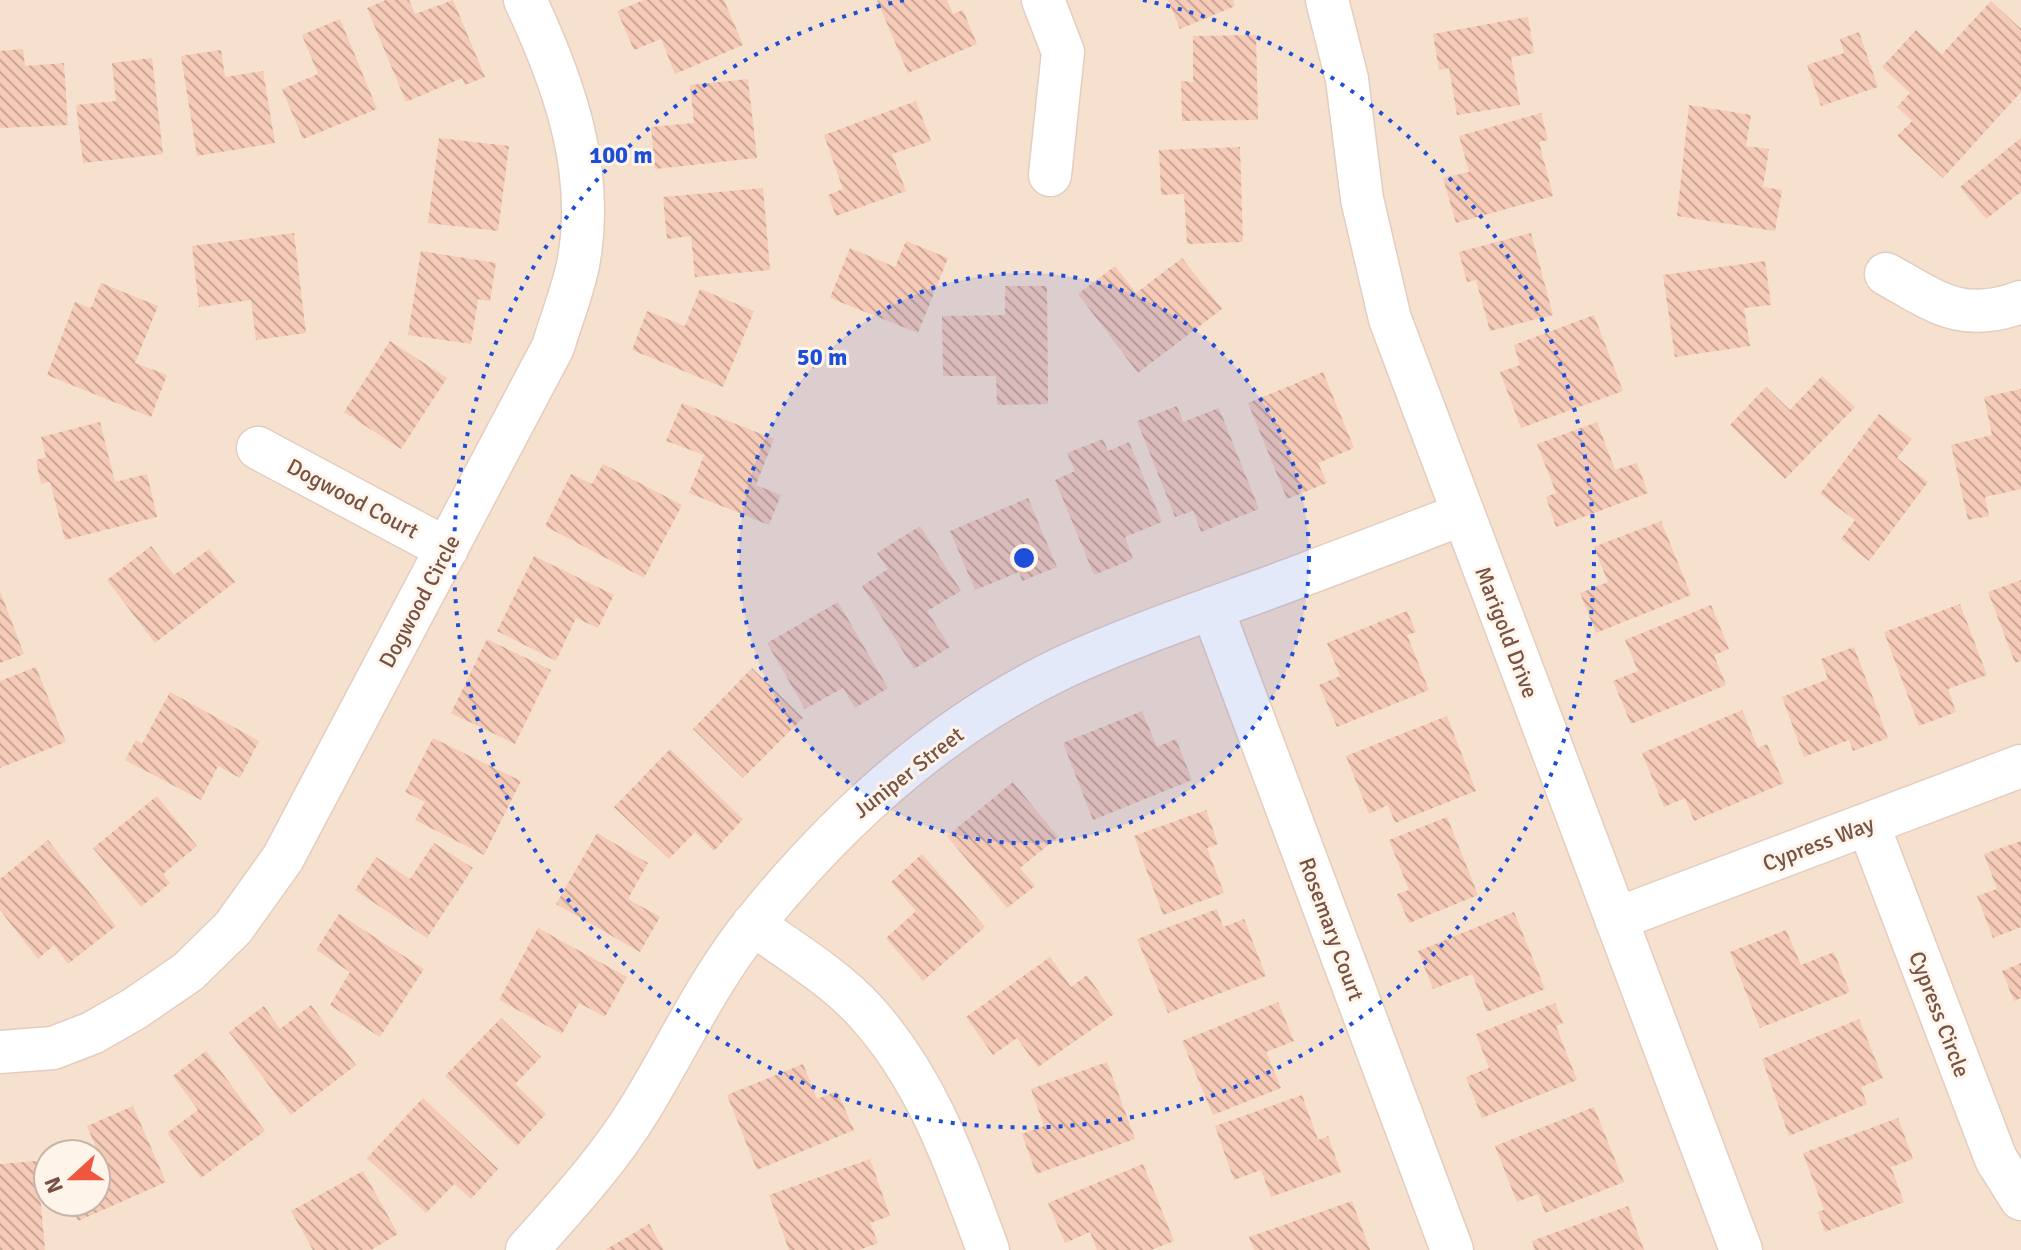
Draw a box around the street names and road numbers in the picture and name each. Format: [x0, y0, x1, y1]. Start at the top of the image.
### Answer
street label: Dogwood Court [282, 452, 423, 545]
street label: Dogwood Circle [373, 530, 466, 672]
street label: Marigold Drive [1469, 563, 1544, 702]
street label: Juniper Street [848, 721, 969, 824]
street label: Cypress Way [1759, 810, 1878, 877]
street label: Rosemary Court [1293, 854, 1370, 1005]
street label: Cypress Circle [1903, 947, 1976, 1081]

